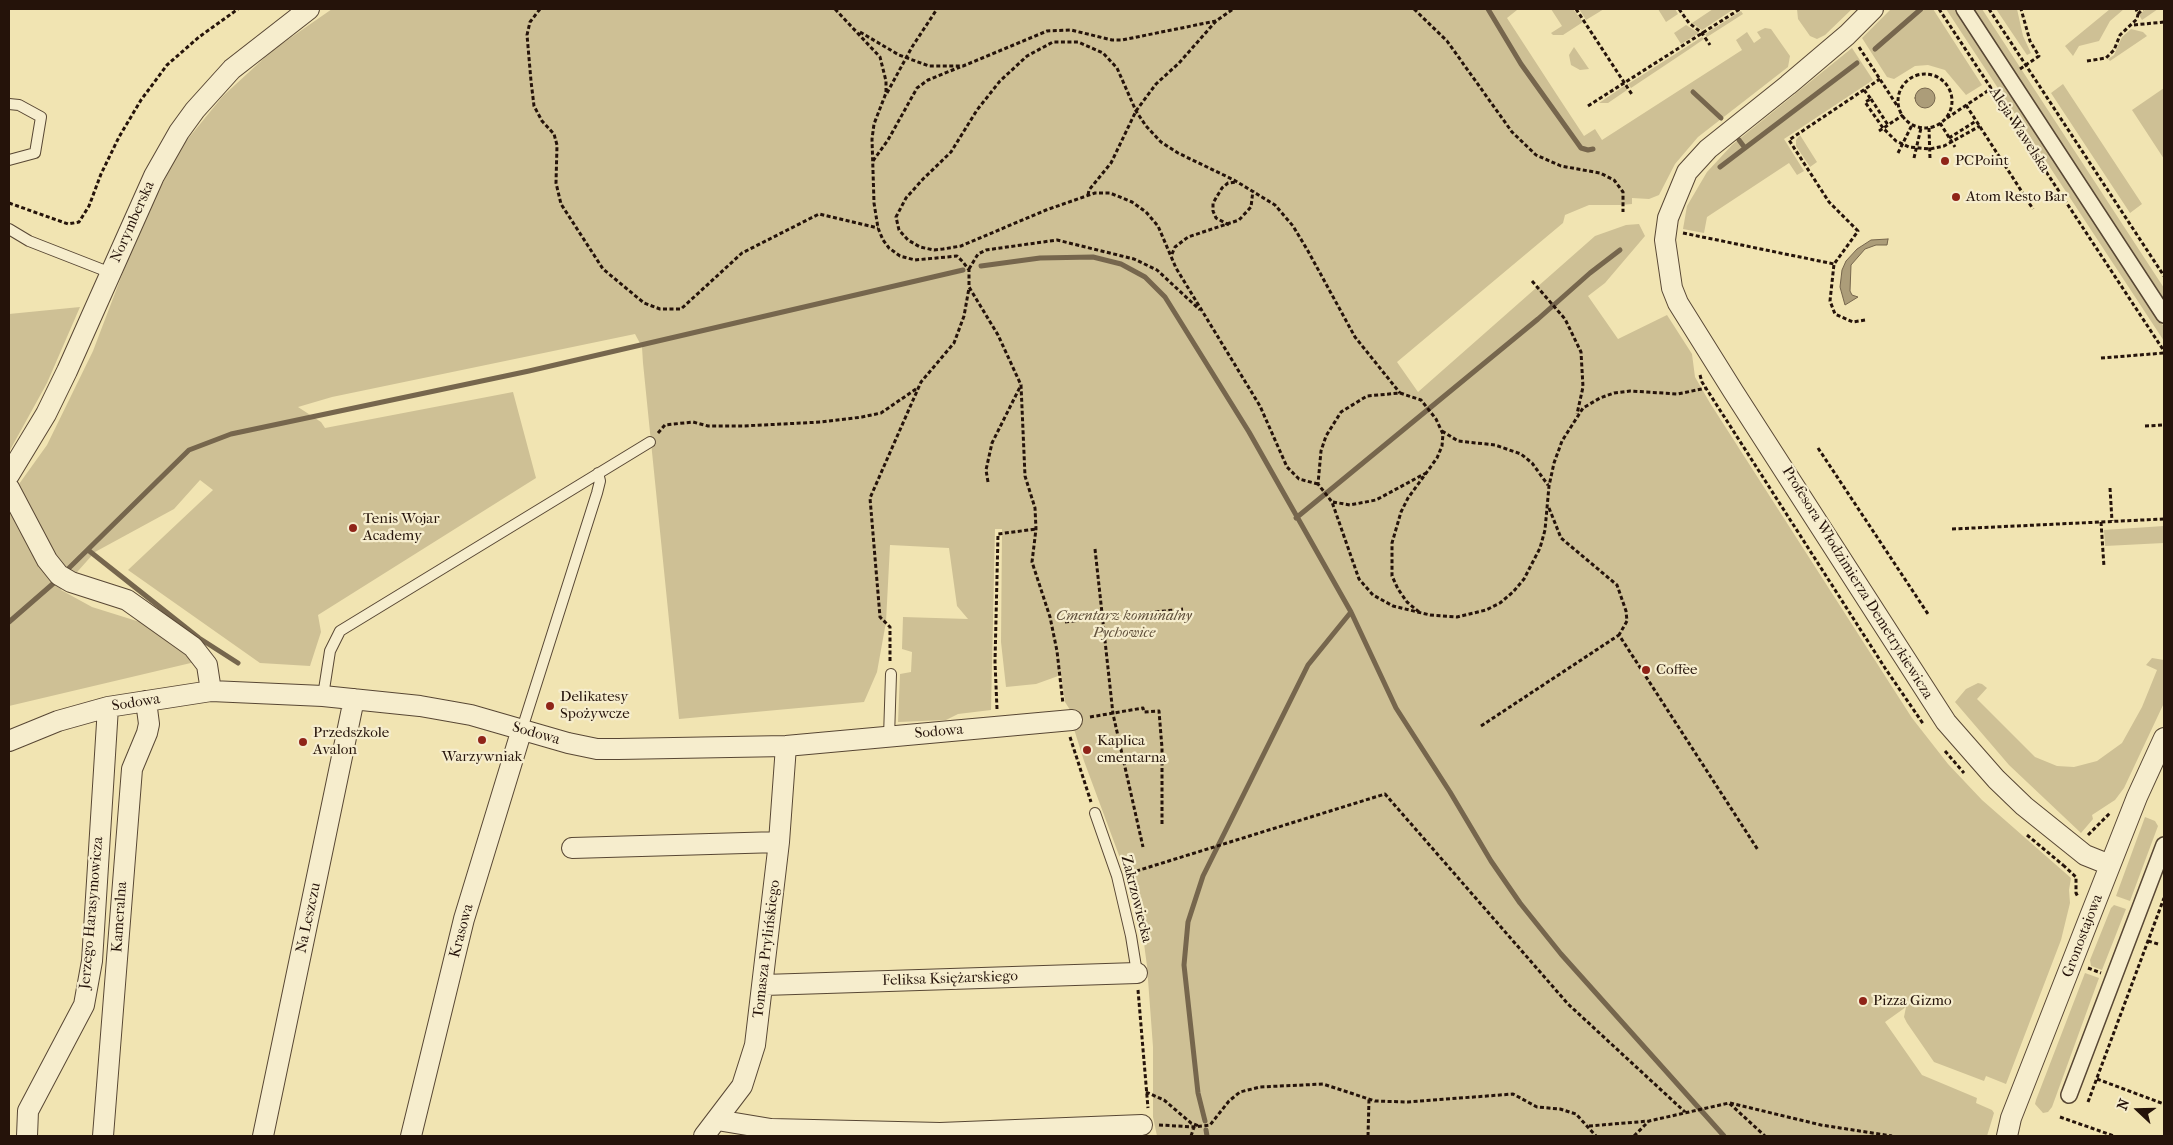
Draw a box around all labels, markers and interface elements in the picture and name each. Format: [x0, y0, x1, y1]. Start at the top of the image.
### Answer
street label: Aleja Wawelska [1985, 84, 2053, 176]
place label: PCPoint [1955, 152, 2009, 170]
marker: PCPoint [1939, 155, 1951, 167]
street label: Norymberska [107, 179, 159, 265]
place label: Atom Resto Bar [1966, 188, 2067, 206]
marker: Atom Resto Bar [1950, 191, 1962, 203]
street label: Profesora Włodzimierza Demetrykiewicza [1778, 463, 1936, 703]
place label: Tenis Wojar Academy [363, 510, 440, 545]
marker: Tenis Wojar Academy [347, 522, 359, 534]
park label: Cmentarz komunalny Pychowice [1056, 607, 1192, 642]
place label: Coffee [1656, 661, 1697, 679]
marker: Coffee [1640, 664, 1652, 676]
place label: Delikatesy Spożywcze [560, 688, 630, 723]
street label: Sodowa [111, 690, 161, 716]
marker: Delikatesy Spożywcze [544, 700, 556, 712]
street label: Sodowa [510, 719, 562, 749]
street label: Sodowa [914, 721, 964, 743]
place label: Przedszkole Avalon [313, 724, 389, 759]
place label: Kaplica cmentarna [1097, 732, 1166, 767]
marker: Warzywniak [476, 734, 488, 746]
marker: Przedszkole Avalon [297, 736, 309, 748]
marker: Kaplica cmentarna [1081, 744, 1093, 756]
place label: Warzywniak [442, 748, 522, 766]
street label: Jerzego Harasymowicza [76, 836, 108, 990]
street label: Zakrzowiecka [1116, 853, 1156, 945]
street label: Tomasza Prylińskiego [750, 879, 784, 1019]
street label: Kameralna [109, 881, 131, 953]
street label: Na Leszczu [293, 881, 325, 955]
street label: Gronostajowa [2059, 892, 2107, 980]
street label: Krasowa [446, 902, 478, 960]
street label: Feliksa Księżarskiego [882, 968, 1018, 990]
place label: Pizza Gizmo [1873, 992, 1952, 1010]
marker: Pizza Gizmo [1857, 995, 1869, 1007]
north arrow [2113, 1085, 2163, 1135]
text: N [2114, 1096, 2133, 1112]

